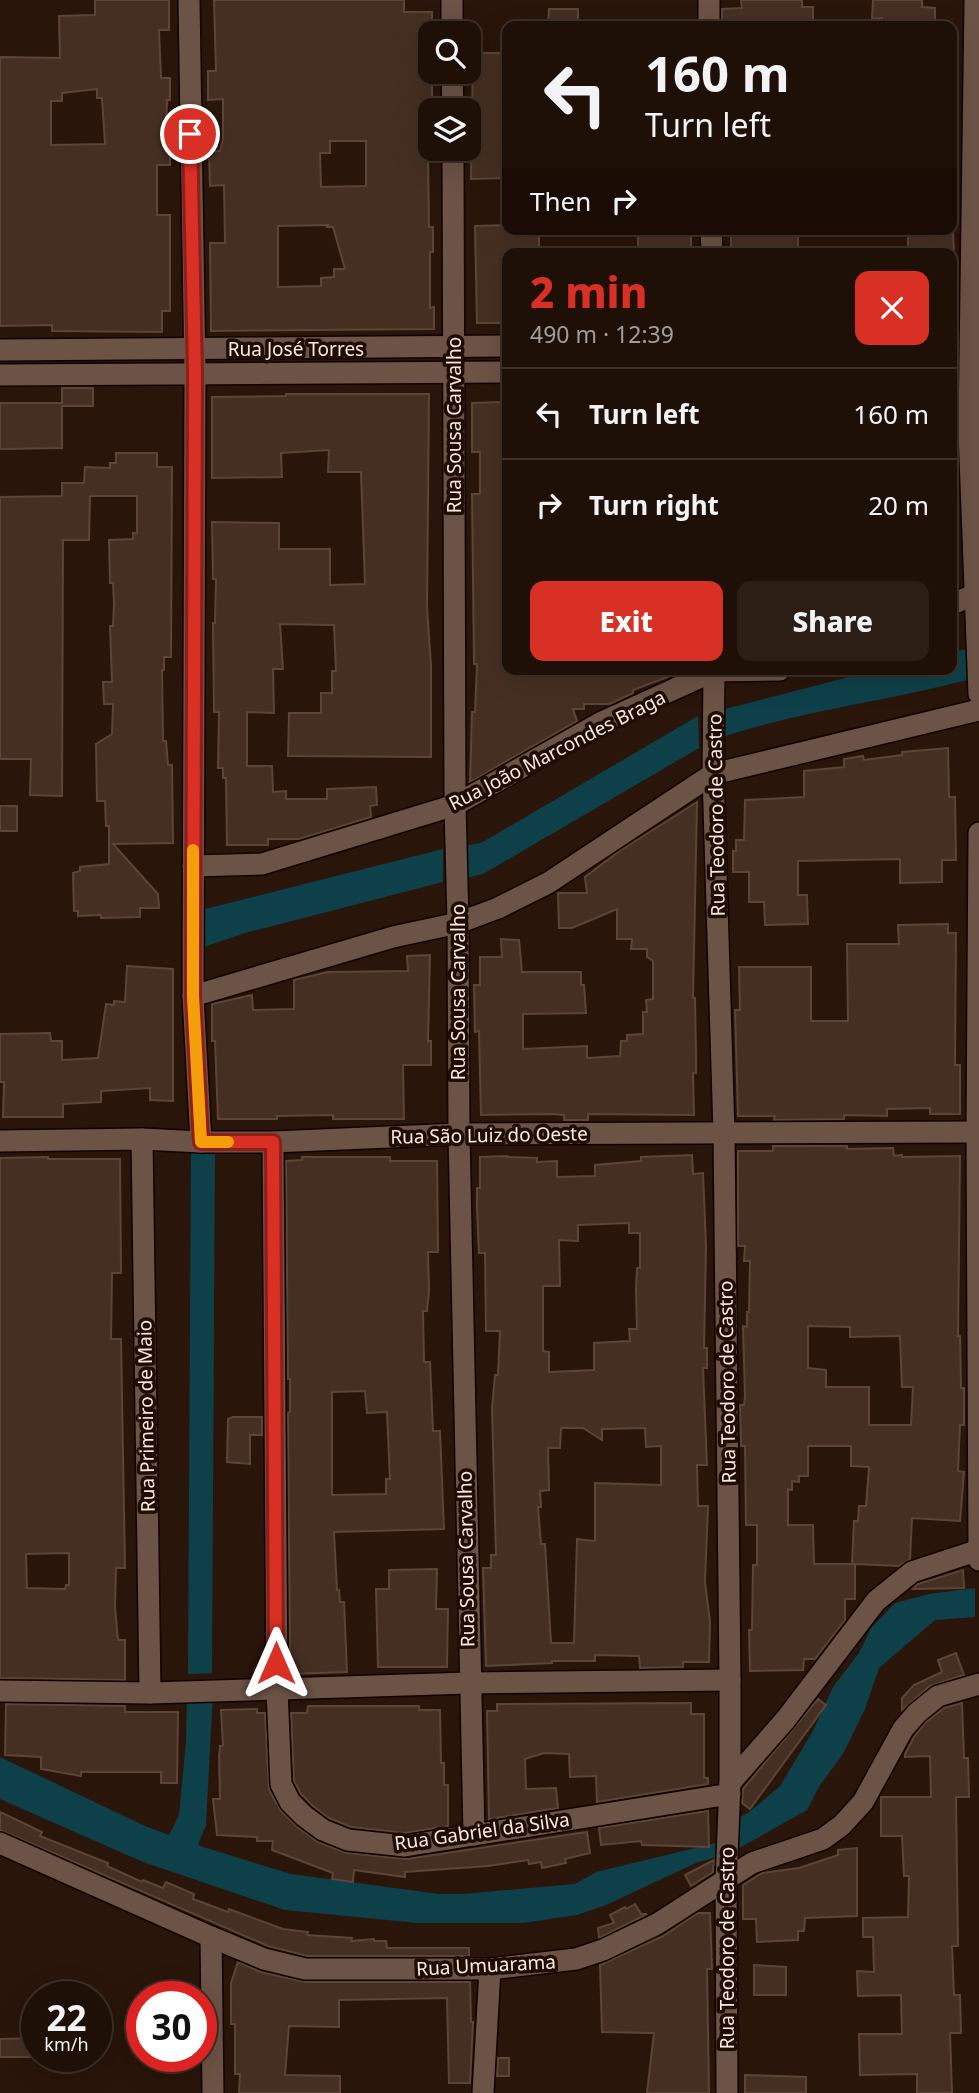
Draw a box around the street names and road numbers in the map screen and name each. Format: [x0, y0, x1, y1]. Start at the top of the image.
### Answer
street label: Rua José Torres [228, 336, 364, 362]
street label: Rua Sousa Carvalho [441, 337, 467, 513]
street label: Rua João Marcondes Braga [444, 684, 670, 816]
street label: Rua Teodoro de Castro [701, 713, 731, 917]
street label: Rua Sousa Carvalho [445, 904, 471, 1080]
street label: Rua São Luiz do Oeste [390, 1120, 588, 1150]
street label: Rua Teodoro de Castro [712, 1280, 742, 1484]
street label: Rua Primeiro de Maio [131, 1320, 161, 1512]
street label: Rua Sousa Carvalho [451, 1471, 481, 1647]
street label: Rua Gabriel da Silva [393, 1806, 571, 1856]
street label: Rua Teodoro de Castro [714, 1847, 740, 2049]
street label: Rua Umuarama [416, 1948, 556, 1982]

